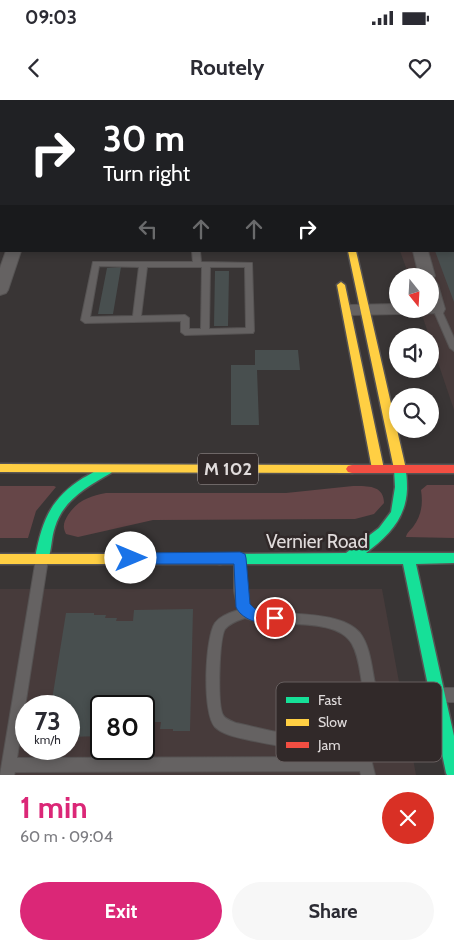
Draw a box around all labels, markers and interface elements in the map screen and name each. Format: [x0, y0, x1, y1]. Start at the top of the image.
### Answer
text: 09:03 [25, 6, 77, 29]
icon: back [20, 54, 48, 82]
text: Routely [190, 54, 264, 81]
icon: heart [406, 54, 434, 82]
text: 30 m [103, 117, 185, 160]
icon: right [20, 120, 85, 185]
text: Turn right [103, 160, 190, 187]
icon: left [134, 215, 162, 243]
icon: ahead [187, 215, 215, 243]
icon: ahead [240, 215, 268, 243]
icon: right [293, 215, 321, 243]
north arrow [389, 268, 439, 318]
map controls [389, 268, 439, 438]
button: sound [389, 328, 439, 378]
button: search [389, 388, 439, 438]
road number: M 102 [198, 454, 258, 484]
street label: Vernier Road [266, 530, 368, 553]
position arrow [104, 531, 156, 583]
pin [254, 597, 296, 639]
icon: arrive [261, 604, 289, 632]
legend [276, 682, 442, 762]
text: Fast [318, 691, 342, 709]
speed limit sign: 80 [90, 695, 155, 760]
text: 73 [34, 706, 61, 736]
text: Slow [318, 713, 347, 731]
text: km/h [34, 732, 61, 747]
text: Jam [317, 736, 340, 754]
text: 1 min [20, 789, 88, 826]
button: close [382, 792, 434, 844]
text: 60 m · 09:04 [20, 827, 113, 846]
button: Exit [20, 882, 222, 940]
button: Share [232, 882, 434, 940]

